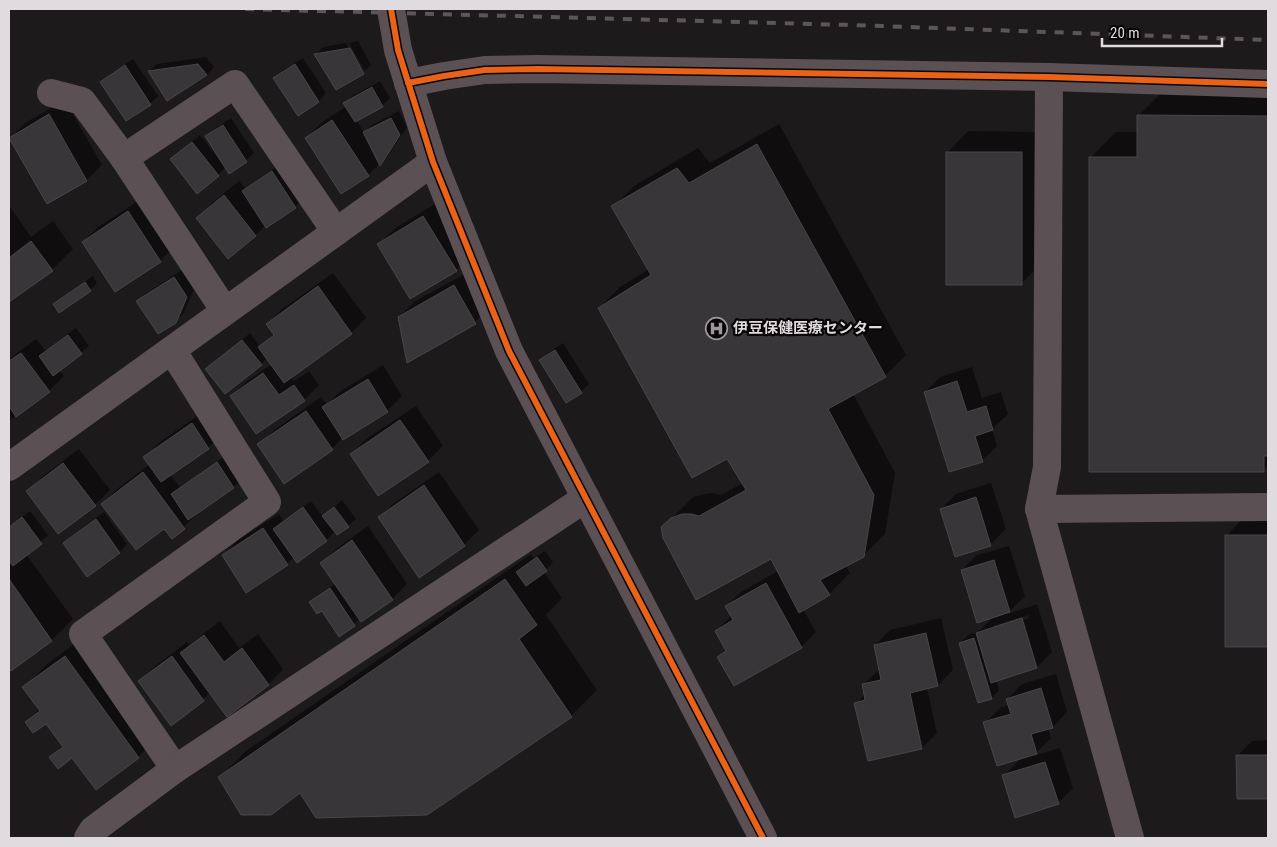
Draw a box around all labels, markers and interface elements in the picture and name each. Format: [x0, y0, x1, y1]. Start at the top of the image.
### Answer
scale bar [1102, 15, 1222, 47]
text: 20 m [1110, 24, 1140, 42]
hospital icon: 伊豆保健医療センター [705, 316, 729, 340]
place label: 伊豆保健医療センター [733, 319, 883, 337]

